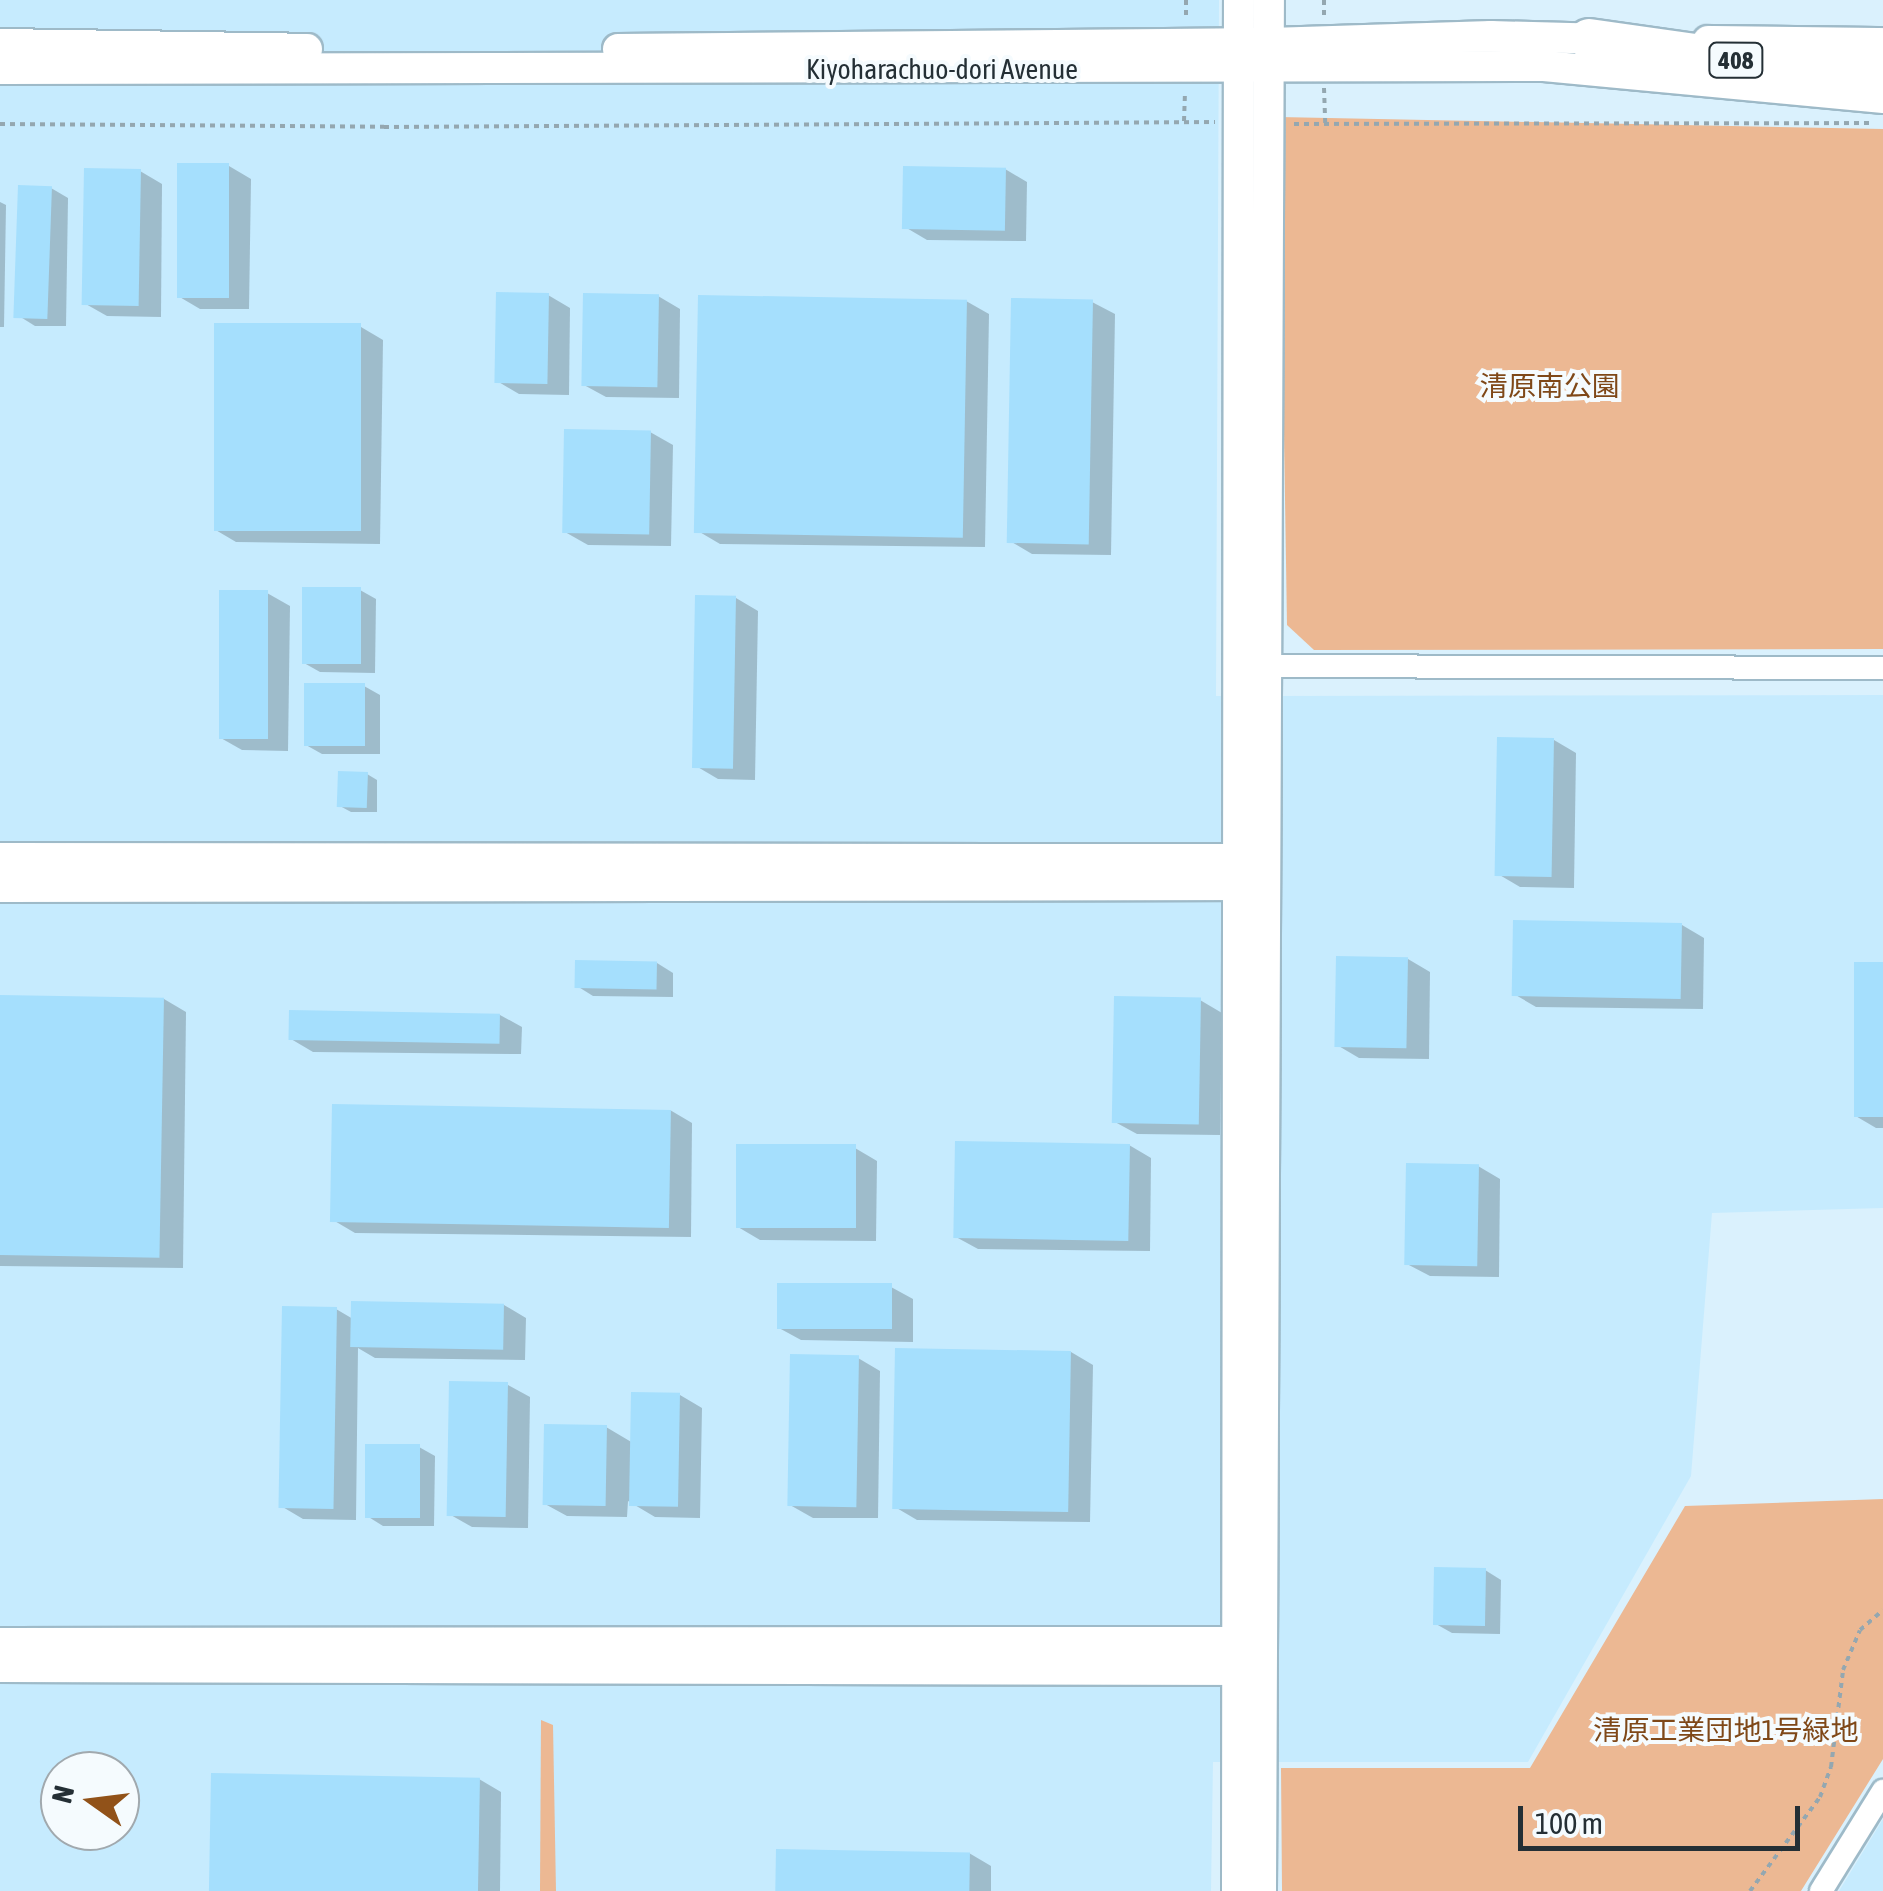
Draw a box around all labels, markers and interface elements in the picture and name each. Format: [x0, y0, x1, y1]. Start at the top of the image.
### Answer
road number: 408 [1706, 40, 1766, 80]
street label: Kiyoharachuo-dori Avenue [806, 52, 1078, 86]
park label: 清原南公園 [1480, 369, 1620, 403]
park label: 清原工業団地1号緑地 [1593, 1713, 1859, 1747]
north arrow [40, 1751, 140, 1851]
text: N [45, 1782, 80, 1806]
scale bar [1523, 1786, 1806, 1848]
text: 100 m [1535, 1806, 1603, 1840]

